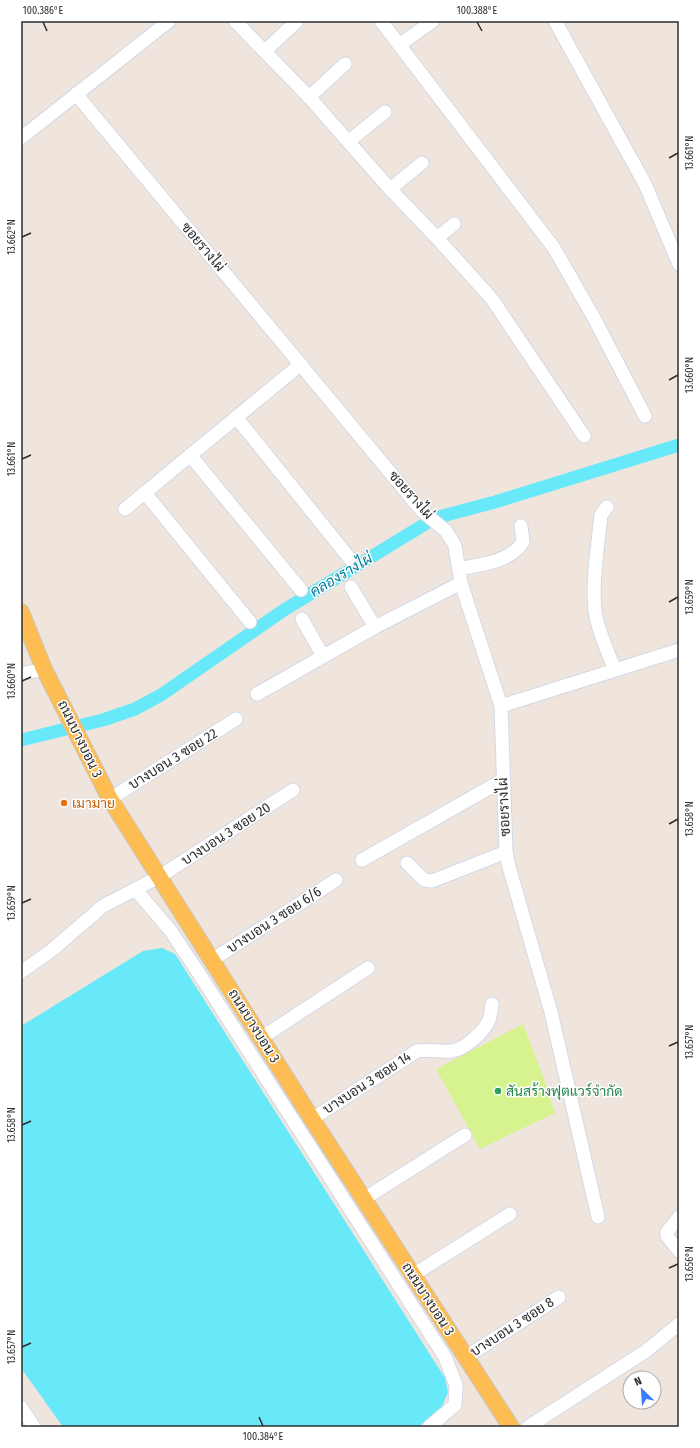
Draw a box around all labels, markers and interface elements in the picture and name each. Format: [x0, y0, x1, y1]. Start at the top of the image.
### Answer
text: 100.386°E [23, 5, 63, 17]
text: 100.388°E [457, 5, 498, 17]
text: 13.661°N [684, 136, 696, 170]
text: 13.662°N [6, 219, 18, 255]
street label: ซอยรางไผ่ [178, 219, 228, 275]
text: 13.660°N [684, 357, 696, 393]
text: 13.661°N [6, 442, 18, 476]
street label: ซอยรางไผ่ [385, 467, 437, 523]
water label: คลองรางไผ่ [306, 548, 376, 601]
text: 13.659°N [684, 579, 696, 615]
text: 13.660°N [6, 663, 18, 699]
street label: ถนนบางบอน 3 [54, 698, 106, 780]
street label: บางบอน 3 ซอย 22 [125, 725, 221, 793]
street label: ซอยรางไผ่ [494, 777, 514, 837]
place label: เมามาย [72, 795, 115, 812]
marker: เมามาย [59, 798, 69, 808]
street label: บางบอน 3 ซอย 20 [178, 799, 274, 869]
text: 13.658°N [684, 801, 696, 837]
street label: บางบอน 3 ซอย 6/6 [224, 883, 324, 957]
text: 13.659°N [6, 885, 18, 921]
street label: ถนนบางบอน 3 [225, 986, 283, 1066]
text: 13.657°N [684, 1025, 696, 1059]
street label: บางบอน 3 ซอย 14 [320, 1048, 414, 1118]
place label: สันสร้างฟุตแวร์จำกัด [506, 1082, 623, 1101]
marker: สันสร้างฟุตแวร์จำกัด [493, 1086, 503, 1096]
text: 13.658°N [6, 1107, 18, 1143]
text: 13.656°N [684, 1246, 696, 1282]
street label: ถนนบางบอน 3 [398, 1259, 458, 1339]
street label: บางบอน 3 ซอย 8 [467, 1294, 557, 1360]
text: 13.657°N [6, 1330, 18, 1364]
north arrow [622, 1370, 662, 1410]
text: N [632, 1374, 644, 1389]
text: 100.384°E [243, 1431, 283, 1443]

